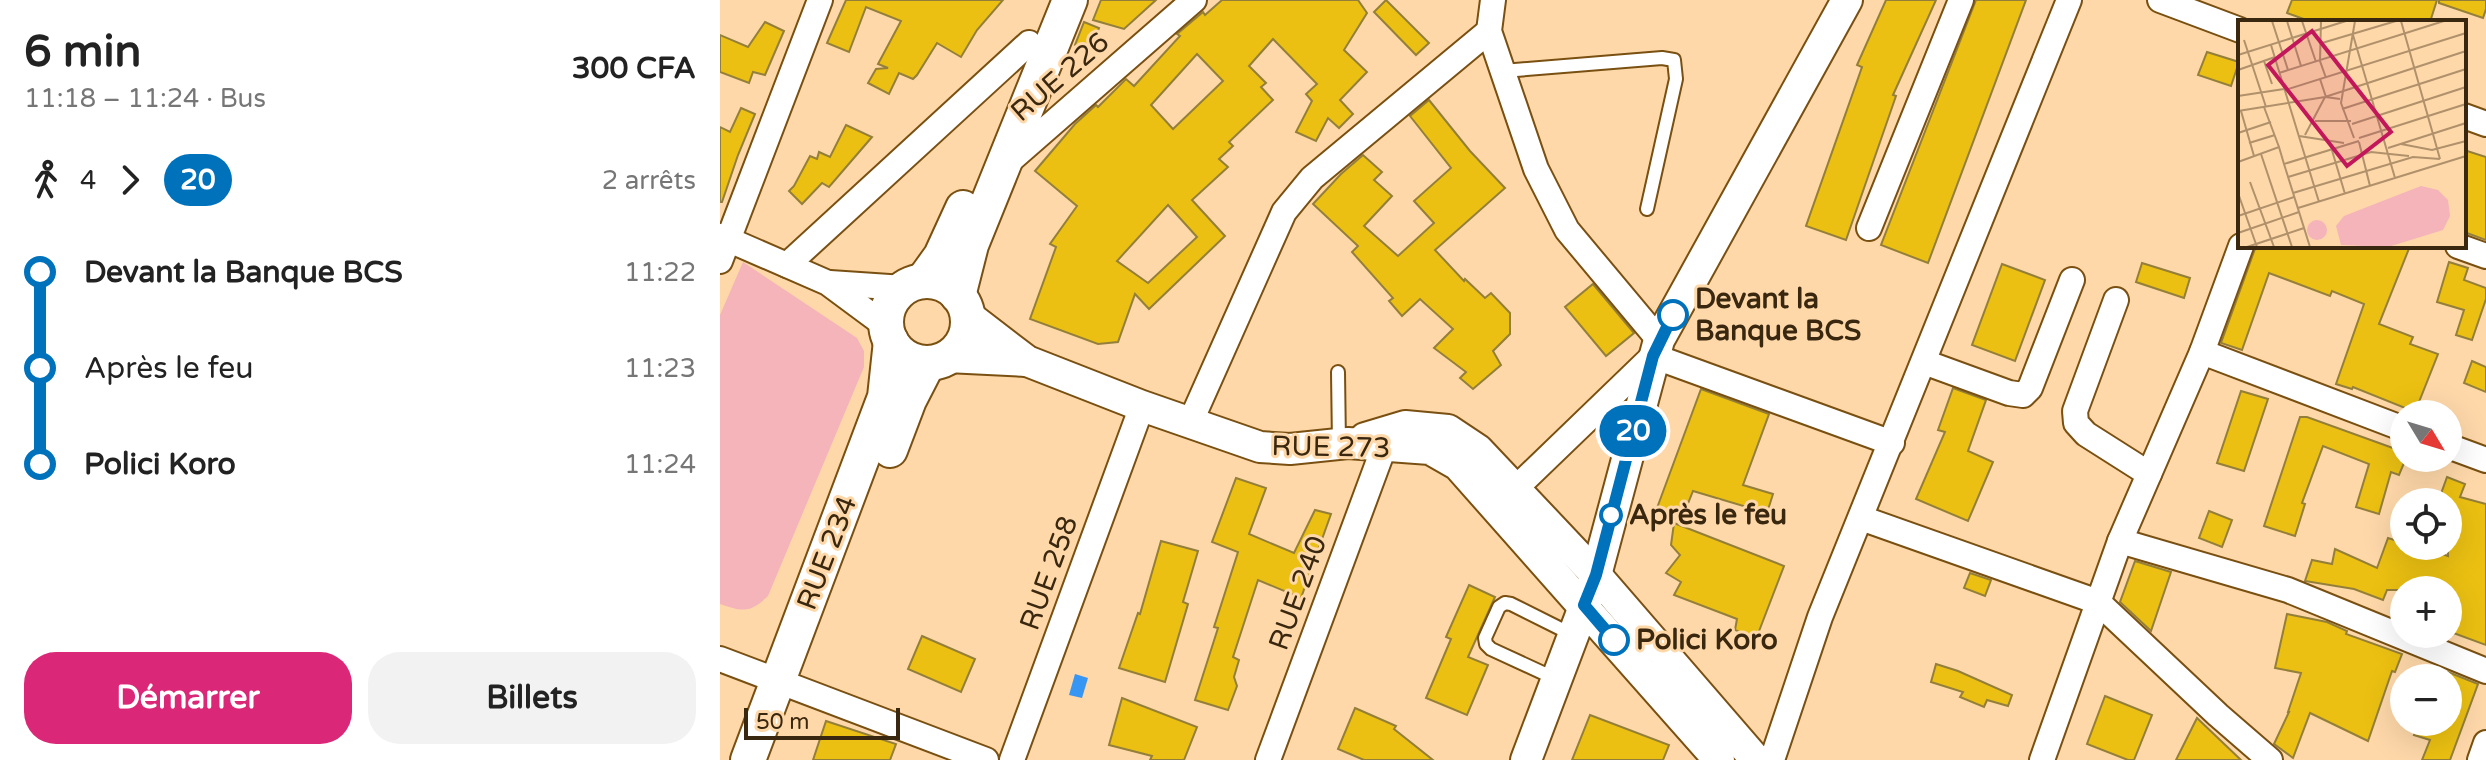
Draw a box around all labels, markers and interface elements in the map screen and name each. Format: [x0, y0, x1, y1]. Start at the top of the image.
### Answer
inset map [2238, 20, 2466, 248]
street label: RUE 226 [1004, 25, 1116, 129]
text: 6 min [24, 26, 141, 79]
text: 300 CFA [572, 50, 696, 87]
text: 11:18 – 11:24 · Bus [24, 83, 266, 114]
icon: walk [24, 158, 68, 202]
icon: forward [108, 158, 152, 202]
text: 20 [180, 163, 216, 197]
text: 4 [80, 165, 96, 196]
text: 2 arrêts [602, 165, 696, 196]
text: Devant la Banque BCS [84, 254, 403, 291]
text: 11:22 [624, 257, 696, 288]
place label: Devant la Banque BCS [1695, 282, 1861, 348]
marker: Devant la Banque BCS [1658, 300, 1688, 330]
text: Après le feu [84, 350, 253, 387]
text: 11:23 [624, 353, 696, 384]
north arrow [2390, 400, 2462, 472]
map controls [2390, 400, 2462, 736]
line badge: 20 [1597, 405, 1669, 457]
text: 20 [1615, 414, 1651, 448]
street label: RUE 273 [1271, 429, 1391, 465]
text: Polici Koro [84, 446, 236, 483]
text: 11:24 [624, 449, 696, 480]
button: locate [2390, 488, 2462, 560]
street label: RUE 234 [790, 491, 864, 615]
place label: Après le feu [1629, 498, 1787, 532]
marker: Après le feu [1600, 504, 1622, 526]
street label: RUE 258 [1013, 511, 1085, 635]
street label: RUE 240 [1262, 531, 1334, 655]
button: + [2390, 576, 2462, 648]
place label: Polici Koro [1636, 623, 1778, 657]
marker: Polici Koro [1599, 625, 1629, 655]
button: Démarrer [24, 652, 352, 744]
button: Billets [368, 652, 696, 744]
button: − [2390, 664, 2462, 736]
scale bar [744, 704, 900, 740]
text: 50 m [756, 709, 810, 735]

